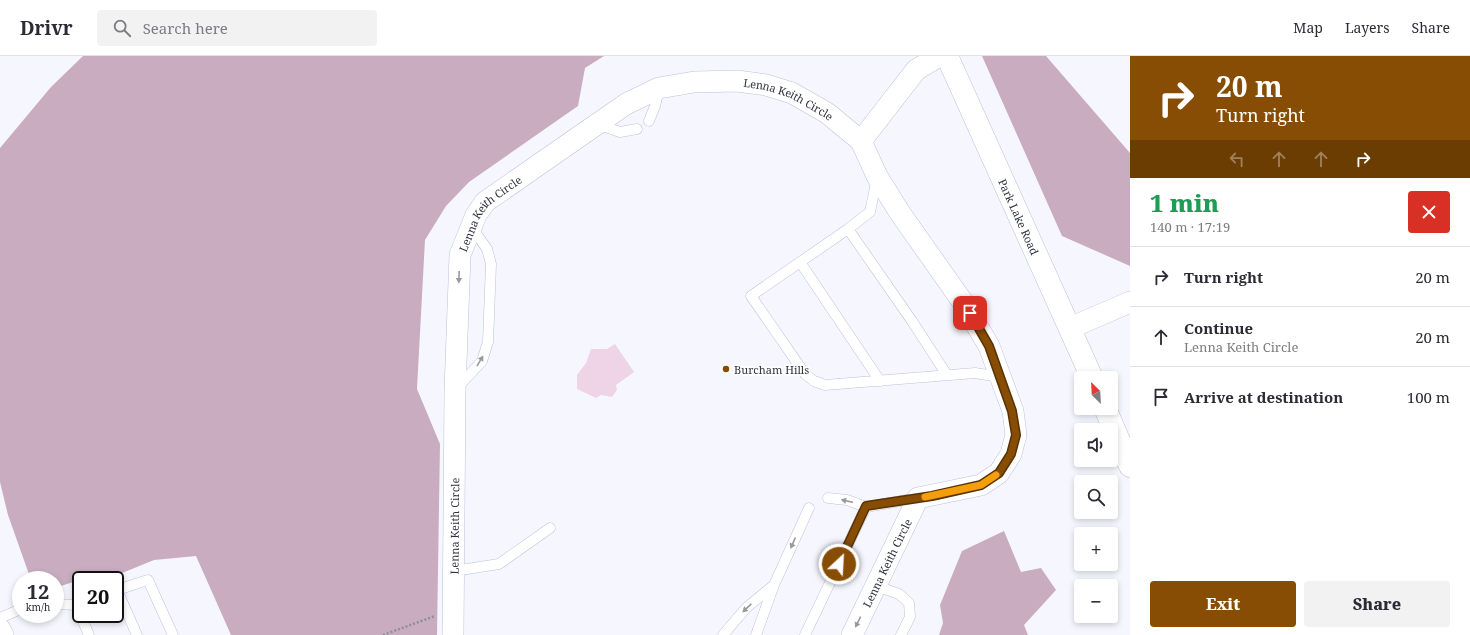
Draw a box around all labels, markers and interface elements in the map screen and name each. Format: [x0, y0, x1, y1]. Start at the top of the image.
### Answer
search box [97, 10, 377, 46]
text: Drivr [20, 15, 73, 41]
icon: search [111, 17, 133, 39]
text: Search here [143, 18, 228, 38]
text: Map [1293, 18, 1323, 37]
text: Layers [1345, 18, 1390, 37]
text: Share [1412, 18, 1450, 37]
text: 20 m [1216, 67, 1283, 105]
icon: right [1150, 72, 1202, 124]
street label: Lenna Keith Circle [743, 74, 837, 123]
text: Turn right [1216, 103, 1305, 127]
icon: left [1226, 148, 1248, 170]
icon: ahead [1268, 148, 1290, 170]
icon: ahead [1310, 148, 1332, 170]
icon: right [1352, 148, 1374, 170]
street label: Lenna Keith Circle [455, 172, 524, 254]
street label: Park Lake Road [996, 176, 1043, 257]
text: 1 min [1150, 186, 1219, 219]
button: close [1408, 191, 1450, 233]
text: 140 m · 17:19 [1150, 218, 1230, 236]
icon: right [1150, 266, 1172, 288]
text: Turn right [1184, 267, 1263, 287]
text: 20 m [1415, 267, 1450, 287]
one-way arrow [456, 271, 462, 284]
pin [953, 296, 987, 330]
icon: arrive [959, 302, 981, 324]
text: Continue [1184, 318, 1253, 338]
icon: ahead [1150, 326, 1172, 348]
text: 20 m [1415, 327, 1450, 347]
text: Lenna Keith Circle [1184, 338, 1298, 356]
one-way arrow [477, 355, 484, 367]
place label: Burcham Hills [734, 362, 809, 377]
marker: Burcham Hills [721, 364, 731, 374]
north arrow [1074, 371, 1118, 415]
map controls [1074, 371, 1118, 623]
icon: arrive [1150, 386, 1172, 408]
text: Arrive at destination [1184, 387, 1343, 407]
text: 100 m [1407, 387, 1450, 407]
button: sound [1074, 423, 1118, 467]
button: search [1074, 475, 1118, 519]
street label: Lenna Keith Circle [446, 477, 462, 575]
one-way arrow [841, 497, 853, 503]
street label: Lenna Keith Circle [859, 516, 915, 610]
button: + [1074, 527, 1118, 571]
one-way arrow [790, 538, 796, 549]
position arrow [818, 543, 860, 585]
speed limit sign: 20 [72, 571, 124, 623]
text: 12 [27, 578, 49, 605]
button: − [1074, 579, 1118, 623]
button: Exit [1150, 581, 1296, 627]
button: Share [1304, 581, 1450, 627]
text: km/h [26, 600, 50, 614]
one-way arrow [742, 603, 752, 613]
one-way arrow [855, 616, 861, 627]

